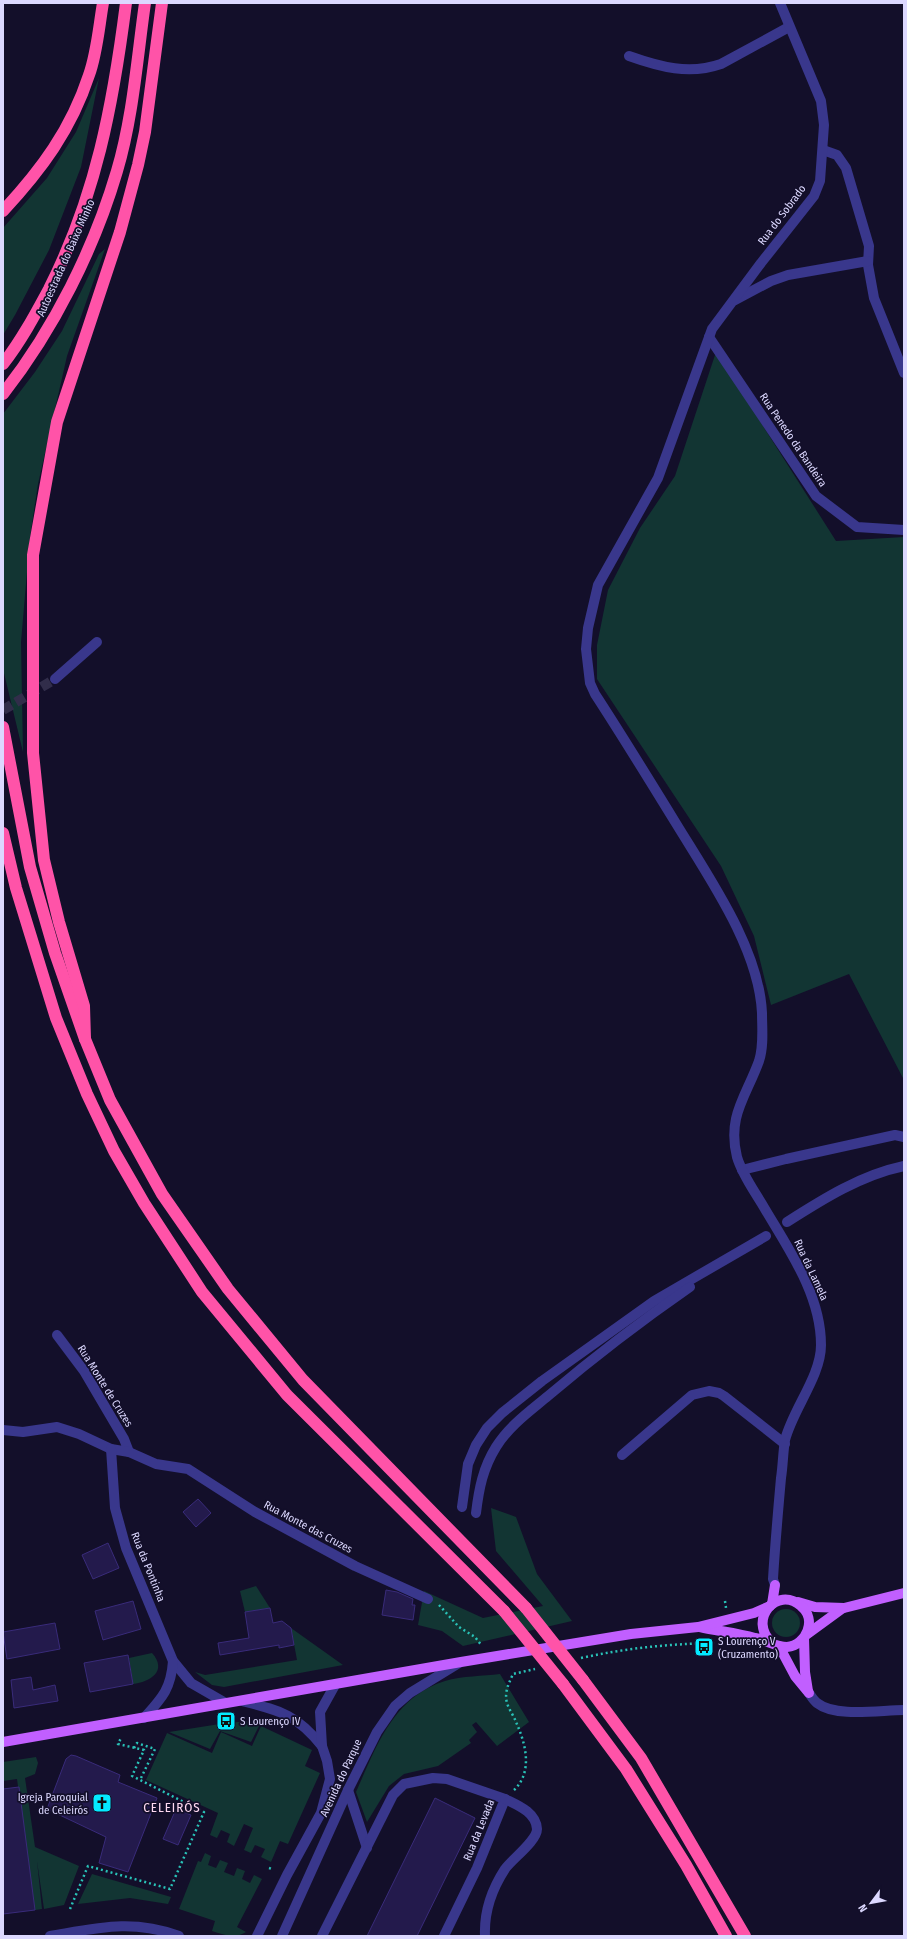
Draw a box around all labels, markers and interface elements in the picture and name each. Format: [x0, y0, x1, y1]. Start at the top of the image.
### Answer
street label: Rua do Sobrado [755, 182, 809, 248]
street label: Autoestrada do Baixo Minho [34, 197, 98, 319]
street label: Rua Penedo da Bandeira [757, 391, 829, 489]
street label: Rua da Lamela [791, 1237, 831, 1303]
street label: Rua Monte de Cruzes [75, 1343, 136, 1430]
street label: Rua Monte das Cruzes [261, 1498, 355, 1556]
street label: Rua da Pontinha [128, 1530, 168, 1604]
place label: S Lourenço V (Cruzamento) [718, 1635, 778, 1661]
bus stop icon: S Lourenço V (Cruzamento) [693, 1636, 715, 1658]
bus stop icon: S Lourenço IV [215, 1710, 237, 1732]
place label: S Lourenço IV [240, 1715, 301, 1728]
street label: Avenida do Parque [317, 1737, 365, 1819]
place label: Igreja Paroquial de Celeirós [18, 1791, 88, 1817]
church icon: Igreja Paroquial de Celeirós [91, 1792, 113, 1814]
street label: Rua da Levada [461, 1797, 497, 1863]
district label: CELEIRÓS [143, 1800, 201, 1815]
north arrow [851, 1883, 891, 1923]
text: N [856, 1902, 870, 1914]

